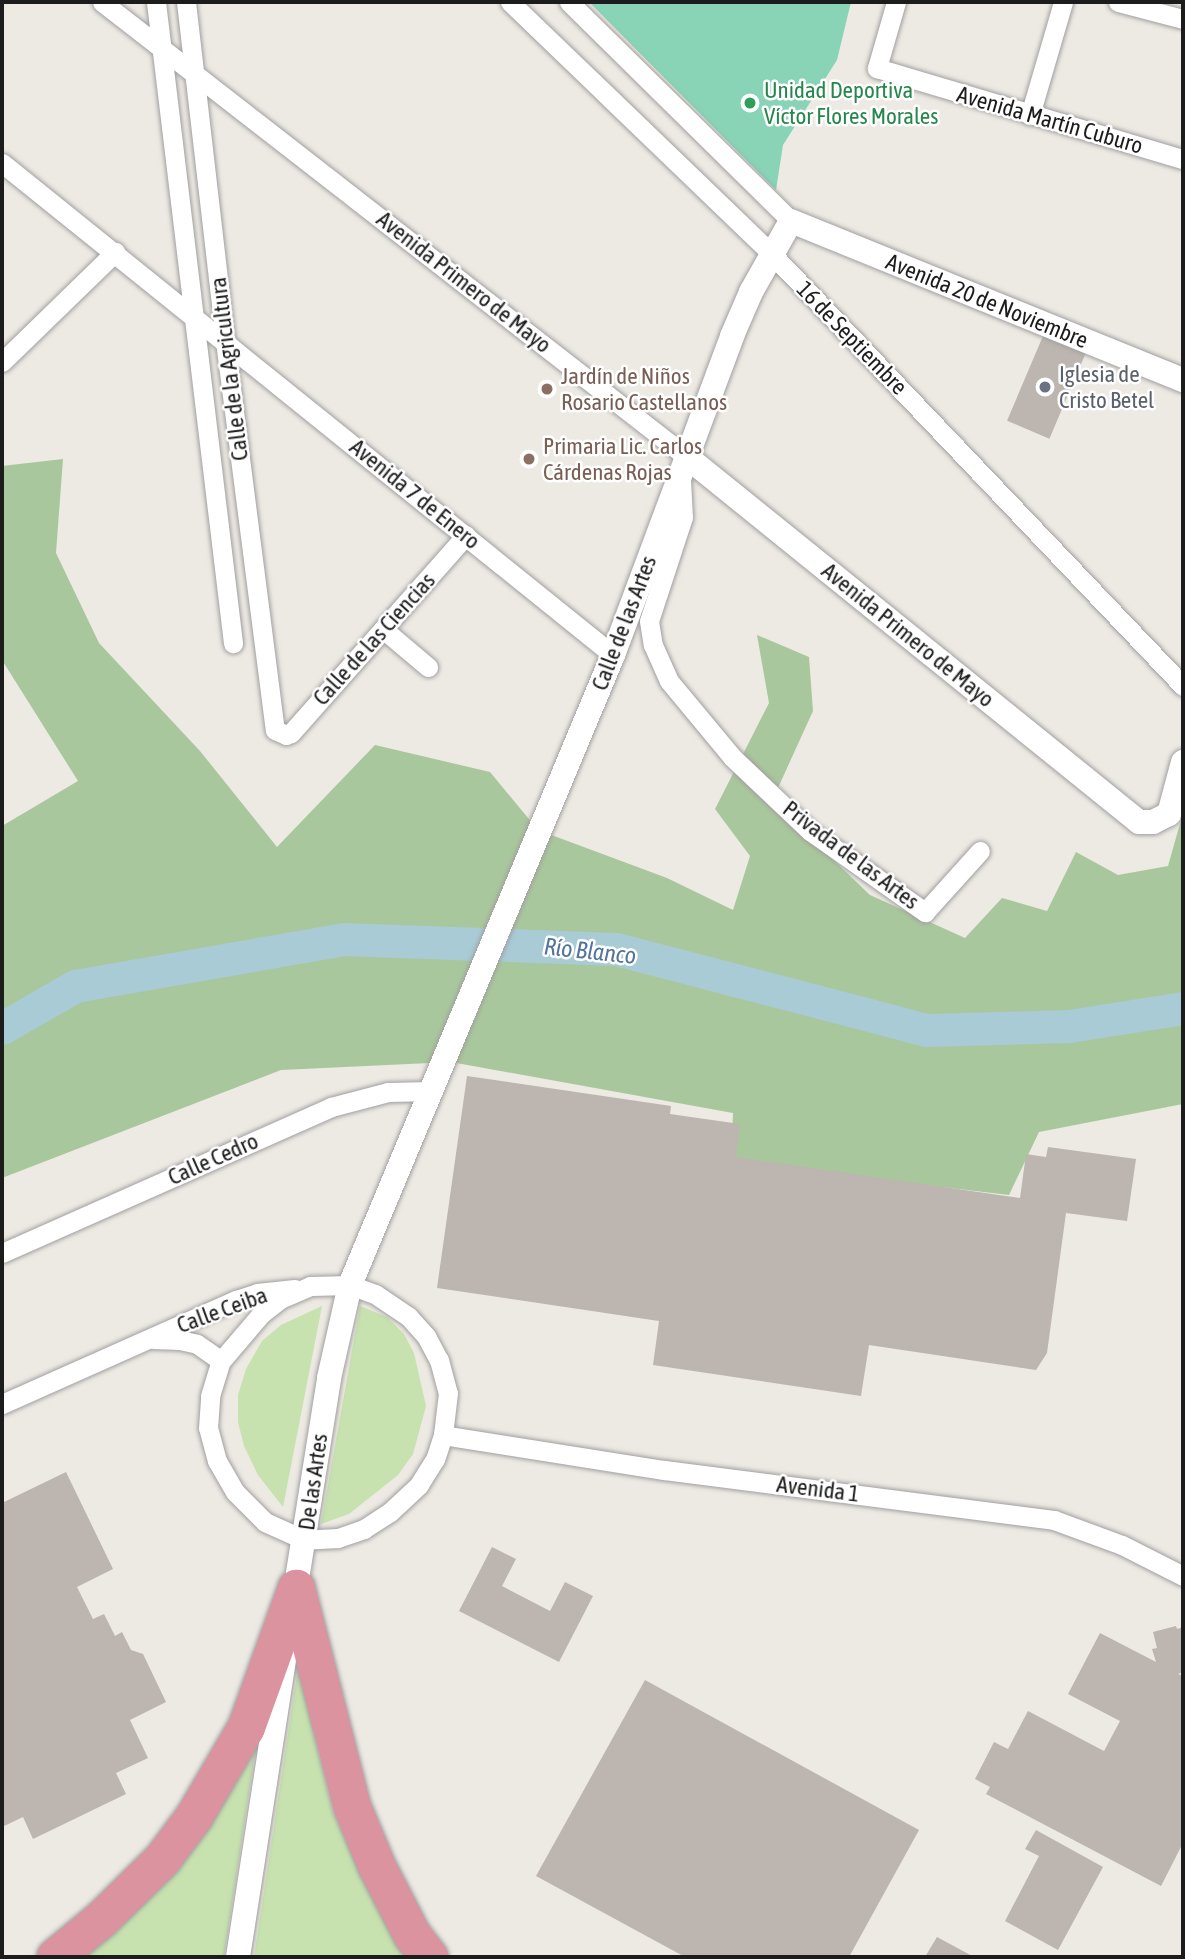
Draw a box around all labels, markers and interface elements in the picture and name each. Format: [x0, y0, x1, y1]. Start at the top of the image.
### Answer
place label: Unidad Deportiva Víctor Flores Morales [764, 76, 938, 130]
street label: Avenida Martín Cuburo [954, 80, 1146, 160]
marker: Unidad Deportiva Víctor Flores Morales [742, 95, 758, 111]
street label: Avenida Primero de Mayo [371, 205, 557, 359]
street label: Avenida 20 de Noviembre [882, 248, 1092, 354]
street label: 16 de Septiembre [791, 275, 913, 401]
street label: Calle de la Agricultura [204, 276, 254, 462]
place label: Iglesia de Cristo Betel [1059, 360, 1154, 414]
place label: Jardín de Niños Rosario Castellanos [561, 362, 727, 416]
marker: Iglesia de Cristo Betel [1037, 379, 1053, 395]
marker: Jardín de Niños Rosario Castellanos [539, 381, 555, 397]
place label: Primaria Lic. Carlos Cárdenas Rojas [543, 432, 702, 486]
street label: Avenida 7 de Enero [344, 433, 486, 555]
marker: Primaria Lic. Carlos Cárdenas Rojas [521, 451, 537, 467]
street label: Calle de las Artes [586, 552, 662, 694]
street label: Avenida Primero de Mayo [816, 557, 1000, 713]
street label: Calle de las Ciencias [307, 567, 441, 711]
street label: Privada de las Artes [777, 795, 925, 915]
water label: Río Blanco [543, 932, 637, 970]
street label: Calle Cedro [164, 1127, 262, 1191]
street label: Calle Ceiba [173, 1281, 271, 1339]
street label: De las Artes [293, 1432, 333, 1532]
street label: Avenida 1 [775, 1470, 861, 1508]

